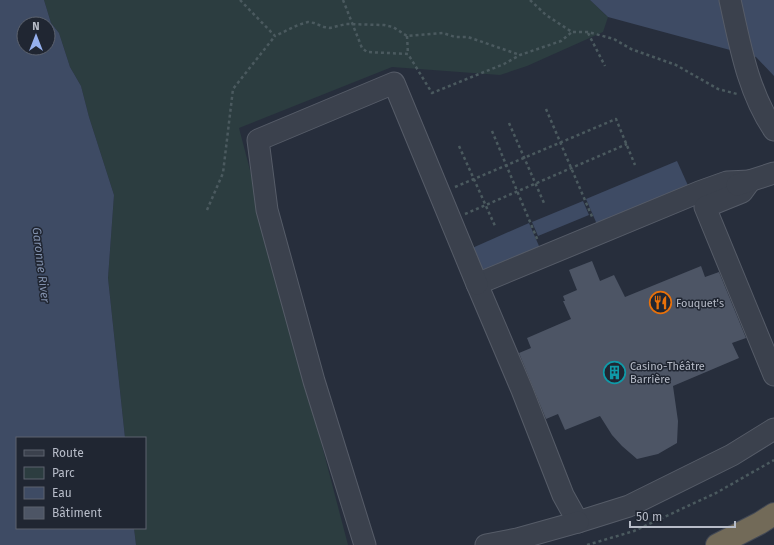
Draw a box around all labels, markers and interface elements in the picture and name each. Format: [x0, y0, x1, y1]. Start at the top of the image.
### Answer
north arrow [16, 16, 56, 56]
text: N [32, 20, 40, 33]
water label: Garonne River [29, 227, 53, 304]
restaurant icon: Fouquet's [648, 290, 674, 316]
place label: Fouquet's [676, 297, 724, 310]
building icon: Casino-Théâtre Barrière [602, 359, 628, 385]
place label: Casino-Théâtre Barrière [630, 360, 705, 386]
legend [16, 437, 146, 529]
text: Route [52, 446, 84, 460]
text: Parc [52, 466, 75, 480]
text: Eau [52, 486, 72, 500]
scale bar [630, 503, 735, 529]
text: Bâtiment [52, 506, 102, 520]
text: 50 m [636, 510, 662, 524]

